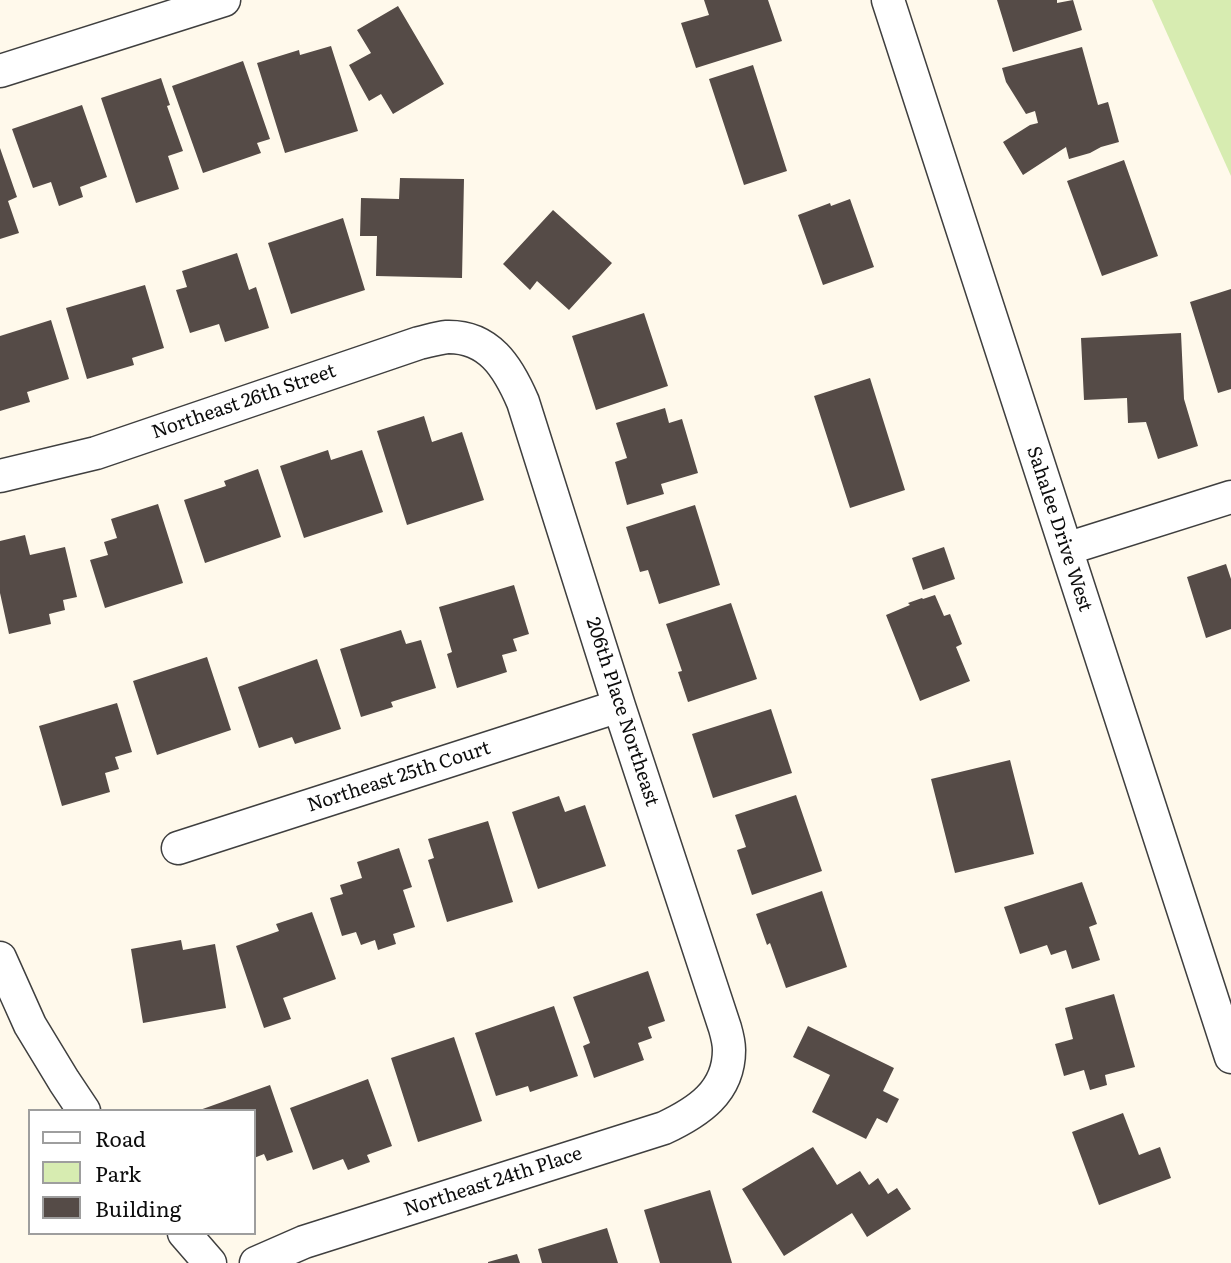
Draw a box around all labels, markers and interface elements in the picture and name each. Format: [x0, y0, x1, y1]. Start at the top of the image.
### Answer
street label: Northeast 26th Street [149, 360, 339, 444]
street label: Sahalee Drive West [1022, 444, 1096, 614]
street label: 206th Place Northeast [581, 615, 663, 809]
street label: Northeast 25th Court [305, 737, 493, 817]
legend [28, 1109, 256, 1235]
text: Road [95, 1122, 146, 1153]
street label: Northeast 24th Place [401, 1142, 585, 1222]
text: Park [95, 1157, 141, 1188]
text: Building [95, 1192, 181, 1223]

